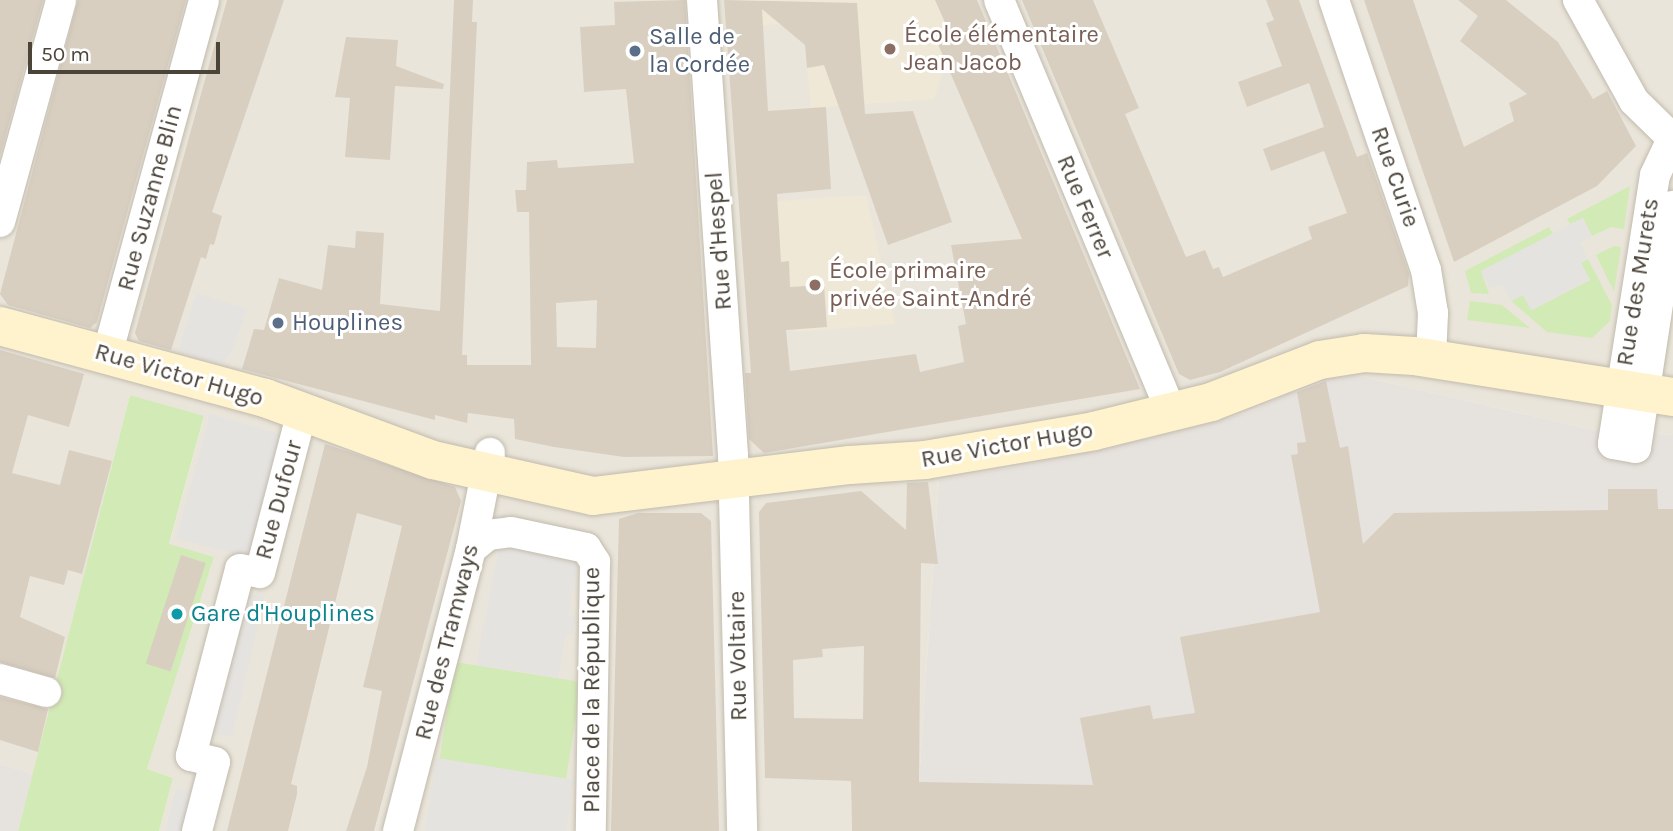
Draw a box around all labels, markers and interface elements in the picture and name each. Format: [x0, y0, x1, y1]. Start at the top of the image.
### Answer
place label: École élémentaire Jean Jacob [904, 21, 1099, 77]
place label: Salle de la Cordée [649, 23, 750, 79]
scale bar [32, 28, 224, 72]
marker: École élémentaire Jean Jacob [882, 41, 898, 57]
text: 50 m [41, 42, 90, 66]
marker: Salle de la Cordée [627, 43, 643, 59]
street label: Rue Suzanne Blin [111, 102, 189, 294]
street label: Rue Curie [1364, 123, 1426, 231]
street label: Rue Ferrer [1050, 151, 1120, 263]
street label: Rue d'Hespel [700, 171, 738, 311]
street label: Rue des Murets [1611, 196, 1665, 368]
place label: École primaire privée Saint-André [829, 257, 1031, 313]
marker: École primaire privée Saint-André [807, 277, 823, 293]
place label: Houplines [292, 309, 403, 337]
marker: Houplines [270, 315, 286, 331]
street label: Rue Victor Hugo [91, 337, 267, 413]
street label: Rue Victor Hugo [919, 416, 1095, 474]
street label: Rue Dufour [249, 437, 309, 563]
street label: Rue des Tramways [409, 541, 485, 743]
street label: Place de la République [578, 567, 606, 813]
street label: Rue Voltaire [722, 591, 754, 721]
place label: Gare d'Houplines [191, 600, 375, 628]
marker: Gare d'Houplines [169, 606, 185, 622]

